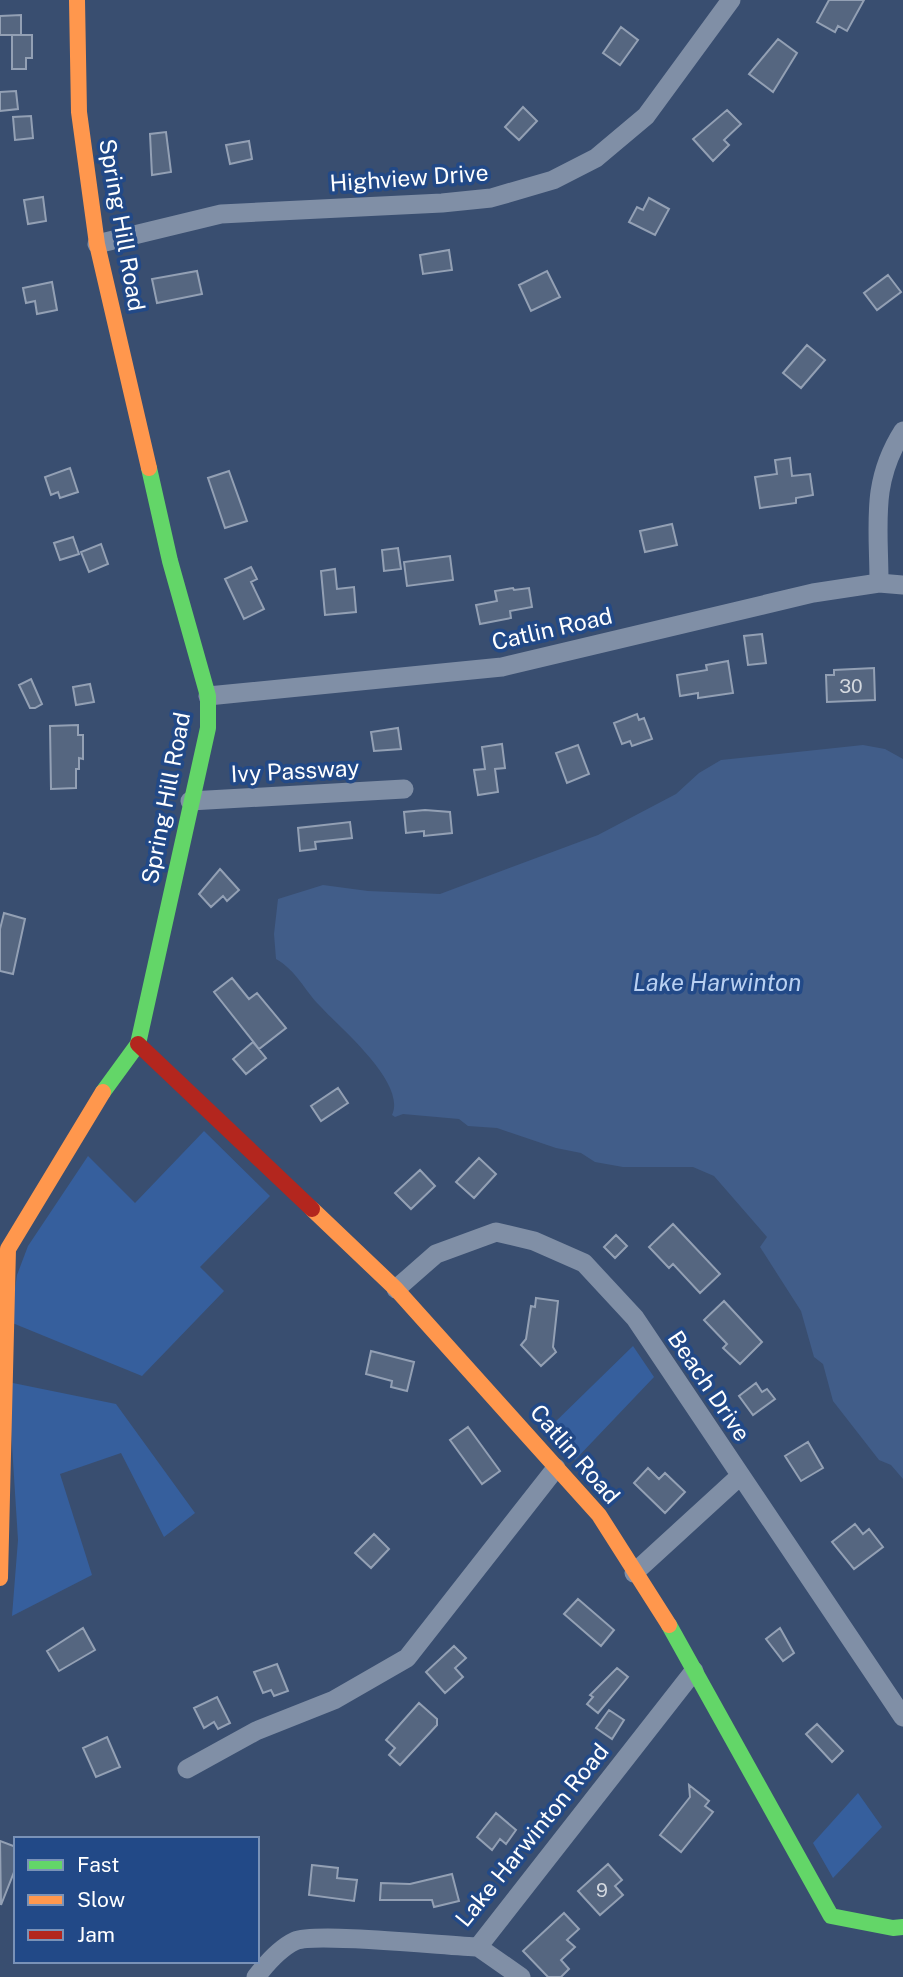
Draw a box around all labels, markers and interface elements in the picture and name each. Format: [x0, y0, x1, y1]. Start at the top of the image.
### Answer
street label: Spring Hill Road [94, 137, 151, 313]
street label: Highview Drive [329, 158, 489, 197]
street label: Catlin Road [489, 602, 615, 655]
house number: 30 [839, 675, 863, 697]
street label: Spring Hill Road [136, 710, 195, 886]
street label: Ivy Passway [230, 754, 360, 787]
water label: Lake Harwinton [633, 968, 801, 996]
street label: Beach Drive [663, 1325, 756, 1446]
street label: Catlin Road [525, 1398, 626, 1509]
street label: Lake Harwinton Road [450, 1738, 614, 1932]
legend [14, 1837, 259, 1963]
text: Fast [77, 1852, 119, 1877]
house number: 9 [596, 1879, 608, 1901]
text: Slow [77, 1887, 125, 1912]
text: Jam [77, 1922, 115, 1947]

